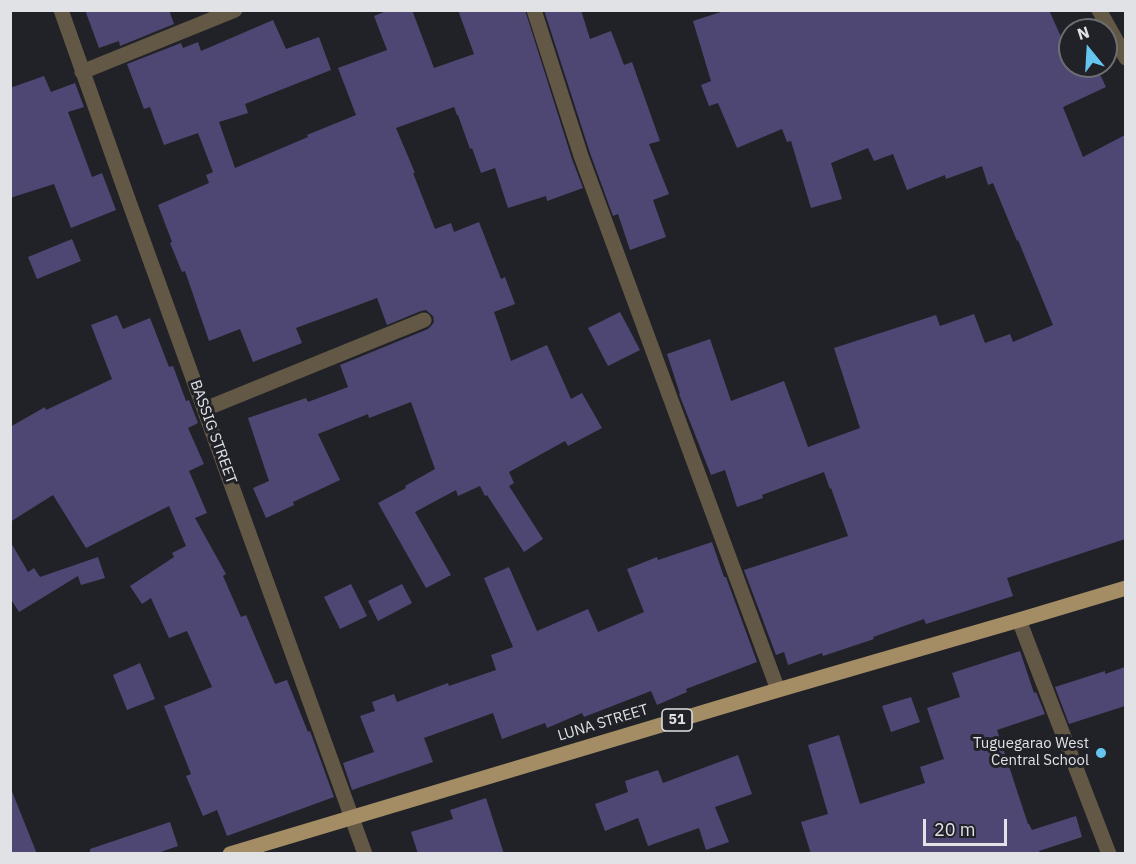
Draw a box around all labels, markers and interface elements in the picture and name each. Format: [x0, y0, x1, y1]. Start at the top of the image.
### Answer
north arrow [1058, 18, 1118, 78]
text: N [1074, 21, 1092, 44]
street label: BASSIG STREET [186, 378, 240, 486]
street label: LUNA STREET [556, 701, 650, 745]
road number: 51 [662, 709, 692, 731]
place label: Tuguegarao West Central School [973, 735, 1089, 770]
marker: Tuguegarao West Central School [1094, 746, 1108, 760]
scale bar [926, 807, 1010, 845]
text: 20 m [934, 818, 976, 841]

